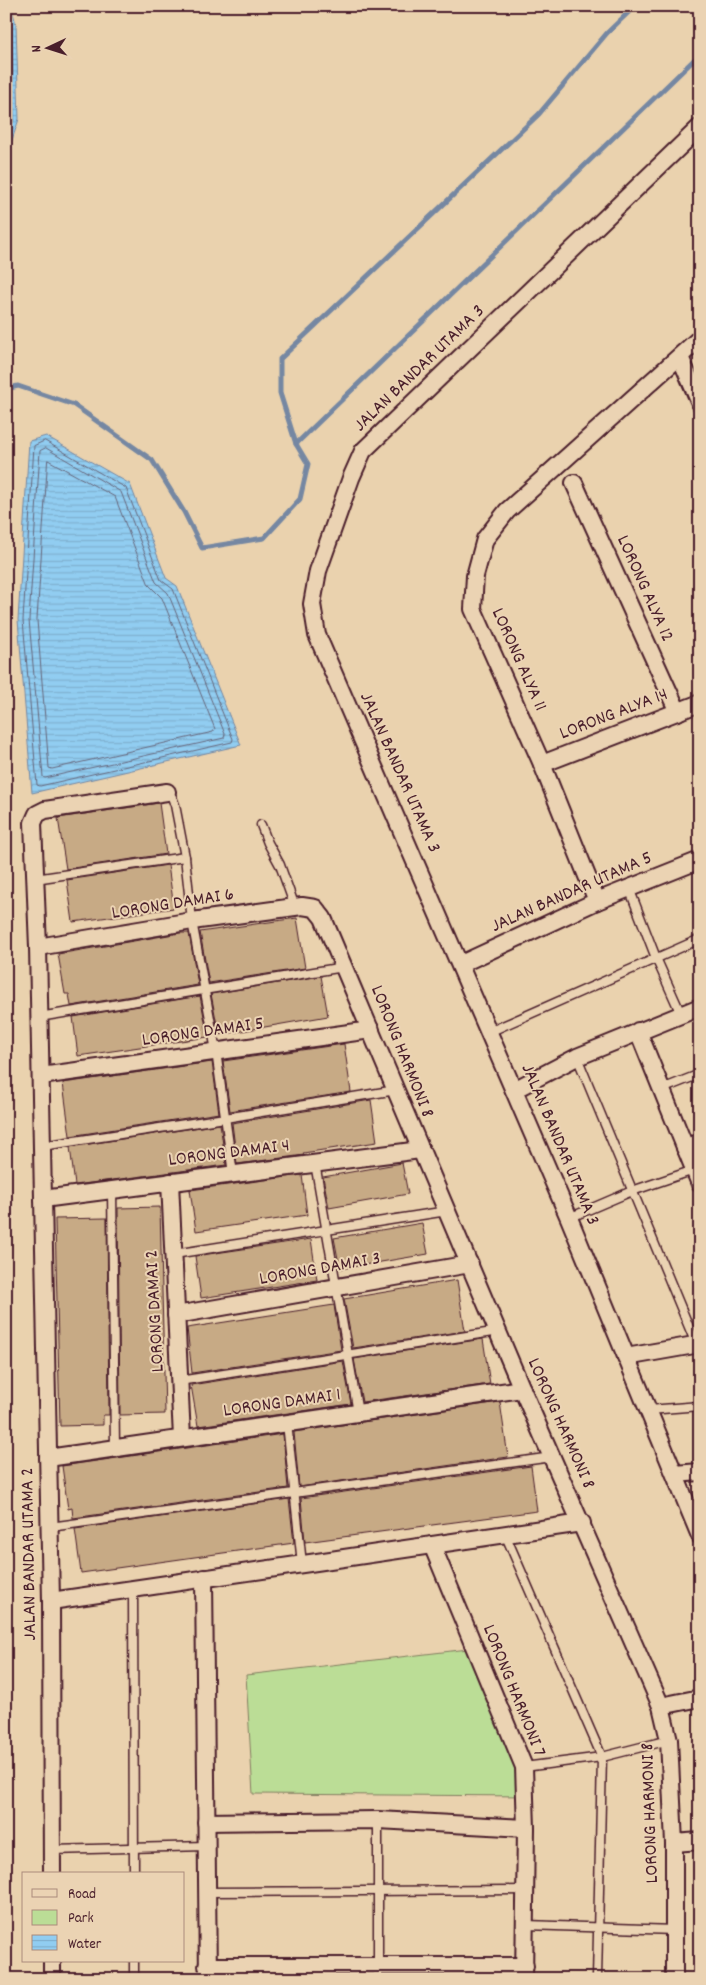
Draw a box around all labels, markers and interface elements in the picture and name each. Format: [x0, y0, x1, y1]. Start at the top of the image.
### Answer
north arrow [22, 22, 72, 72]
text: N [27, 45, 47, 53]
street label: JALAN BANDAR UTAMA 3 [348, 299, 492, 439]
street label: LORONG ALYA 12 [608, 531, 680, 647]
street label: LORONG ALYA 11 [483, 604, 553, 716]
street label: LORONG ALYA 14 [556, 682, 672, 748]
street label: JALAN BANDAR UTAMA 3 [351, 688, 447, 858]
street label: JALAN BANDAR UTAMA 5 [487, 845, 657, 941]
street label: LORONG DAMAI 6 [110, 882, 236, 928]
street label: LORONG HARMONI 8 [362, 982, 440, 1122]
street label: LORONG DAMAI 5 [140, 1011, 266, 1055]
street label: JALAN BANDAR UTAMA 3 [513, 1060, 605, 1230]
street label: LORONG DAMAI 4 [167, 1133, 291, 1175]
street label: LORONG DAMAI 3 [257, 1246, 383, 1294]
street label: LORONG DAMAI 2 [139, 1249, 173, 1373]
street label: LORONG HARMONI 8 [519, 1354, 601, 1494]
street label: LORONG DAMAI 1 [222, 1382, 342, 1426]
street label: JALAN BANDAR UTAMA 2 [15, 1467, 45, 1641]
street label: LORONG HARMONI 7 [474, 1621, 552, 1761]
street label: LORONG HARMONI 8 [635, 1742, 667, 1884]
legend [22, 1872, 185, 1962]
text: Road [68, 1884, 96, 1906]
text: Park [68, 1908, 94, 1930]
text: Water [68, 1934, 102, 1956]

